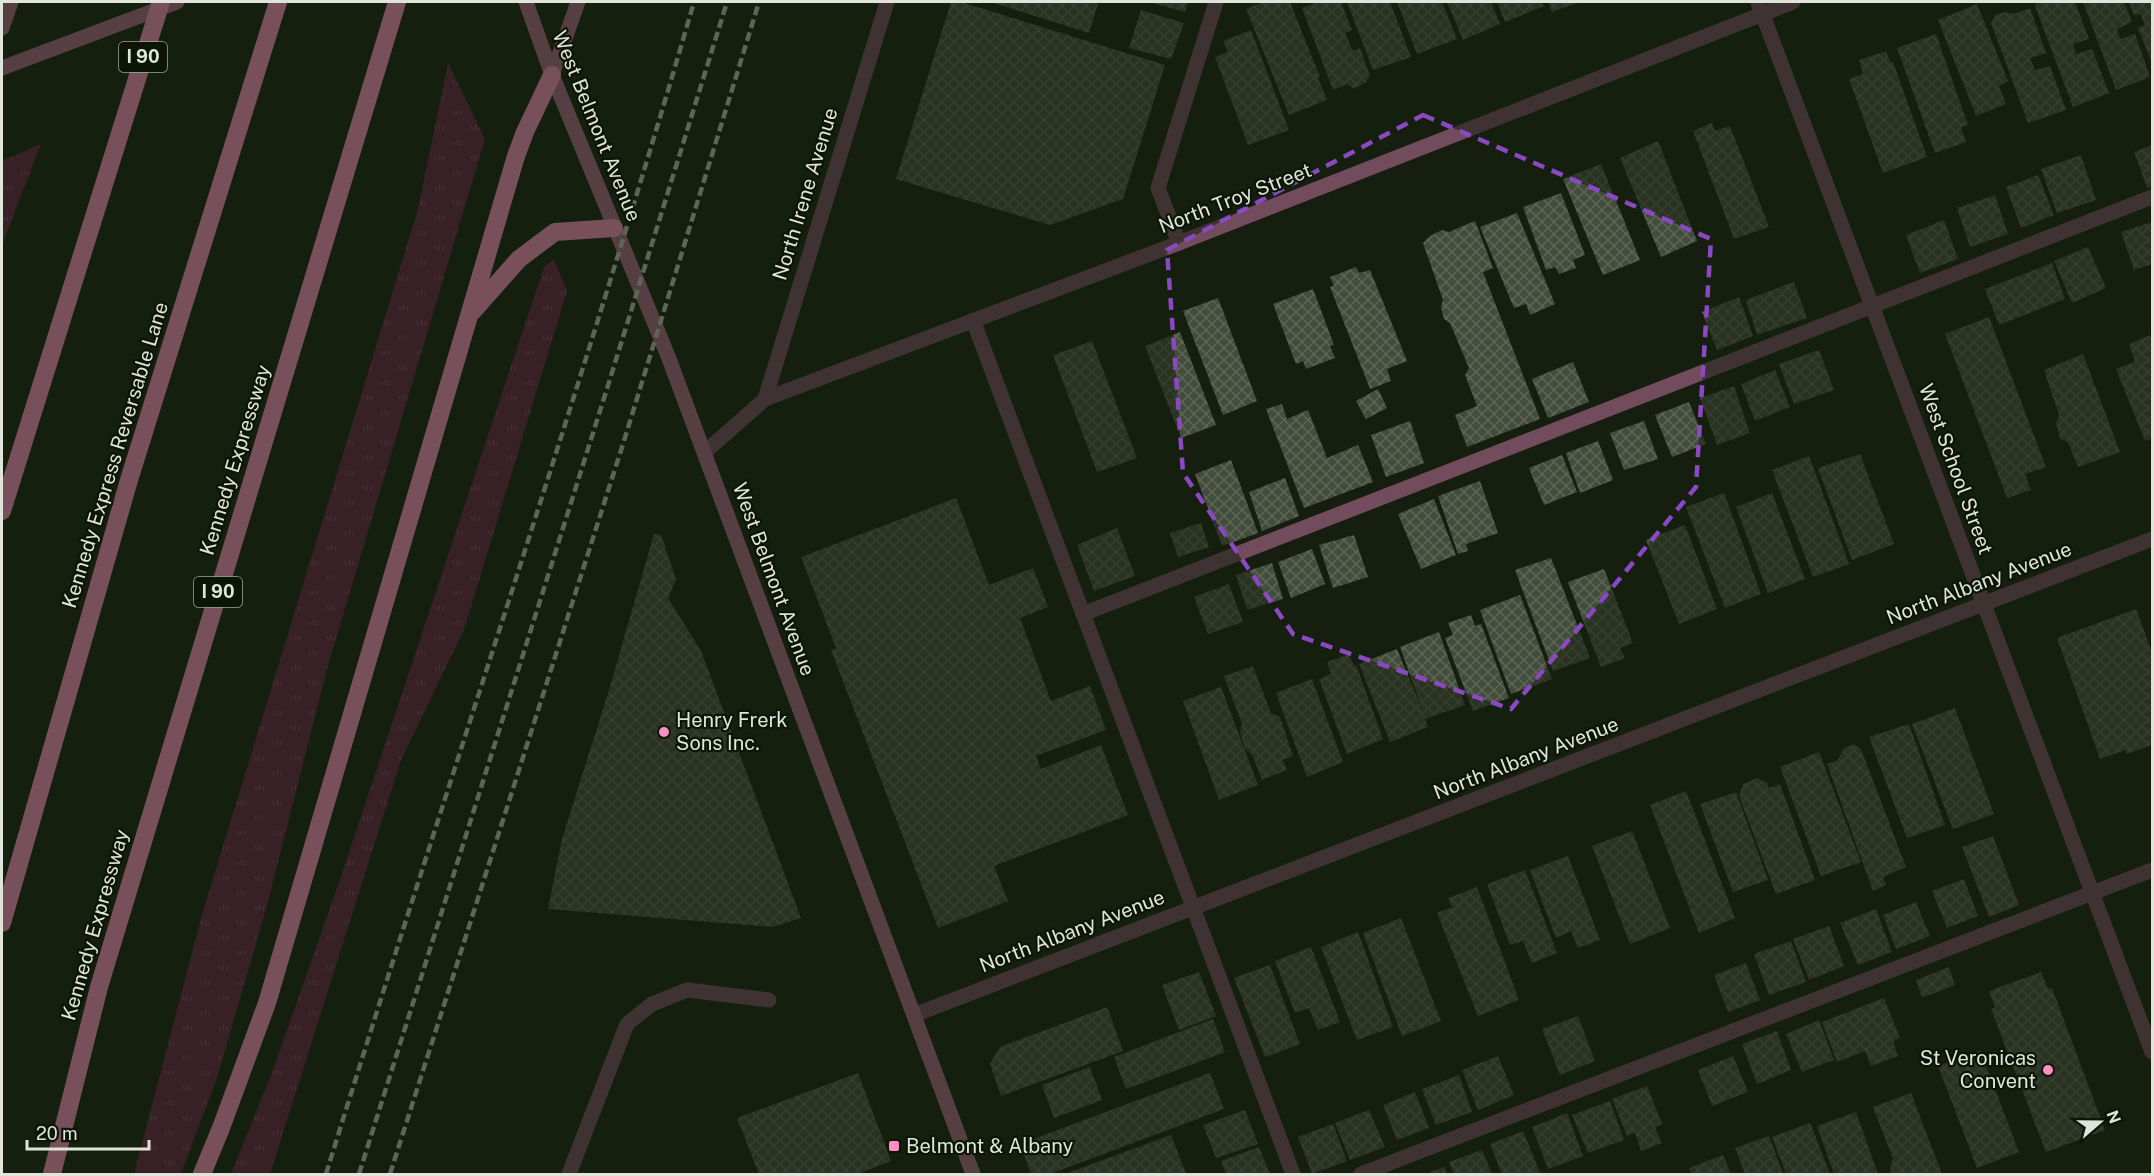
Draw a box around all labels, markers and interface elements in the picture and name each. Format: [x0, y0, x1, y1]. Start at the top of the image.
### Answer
street label: West Belmont Avenue [548, 27, 646, 225]
road number: I 90 [119, 42, 167, 72]
street label: North Irene Avenue [767, 105, 843, 283]
street label: North Troy Street [1155, 158, 1315, 238]
street label: Kennedy Express Reversable Lane [57, 299, 173, 611]
street label: Kennedy Expressway [195, 362, 275, 558]
street label: West School Street [1914, 381, 1998, 557]
street label: West Belmont Avenue [728, 479, 820, 679]
street label: North Albany Avenue [1883, 537, 2075, 629]
road number: I 90 [194, 577, 242, 607]
place label: Henry Frerk Sons Inc. [676, 708, 788, 755]
street label: North Albany Avenue [1430, 712, 1622, 804]
marker: Henry Frerk Sons Inc. [657, 725, 671, 739]
street label: Kennedy Expressway [56, 826, 134, 1023]
street label: North Albany Avenue [976, 885, 1168, 977]
place label: St Veronicas Convent [1920, 1046, 2036, 1093]
marker: St Veronicas Convent [2041, 1063, 2055, 1077]
north arrow [2070, 1092, 2130, 1152]
text: N [2103, 1108, 2125, 1126]
scale bar [27, 1113, 148, 1151]
text: 20 m [36, 1123, 78, 1144]
place label: Belmont & Albany [906, 1134, 1073, 1158]
marker: Belmont & Albany [887, 1139, 901, 1153]

